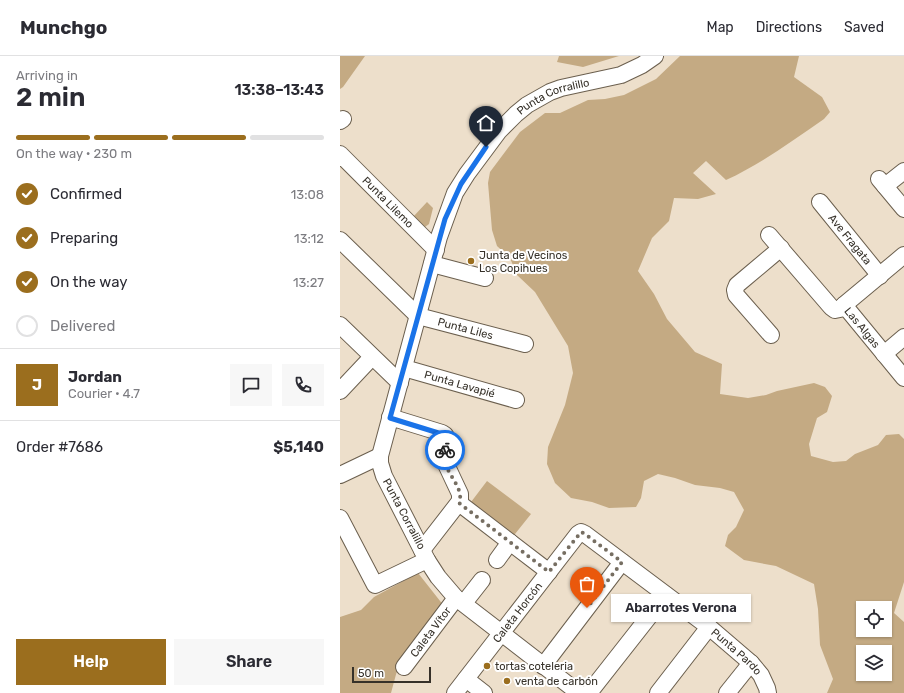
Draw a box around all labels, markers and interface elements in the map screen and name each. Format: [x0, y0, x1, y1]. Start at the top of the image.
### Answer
text: Munchgo [20, 16, 107, 39]
text: Map [707, 19, 734, 36]
text: Directions [756, 19, 822, 36]
text: Saved [844, 19, 884, 36]
text: Arriving in [16, 68, 78, 83]
street label: Punta Corralillo [514, 76, 591, 117]
text: 13:38–13:43 [234, 81, 324, 99]
text: 2 min [16, 82, 85, 113]
pin [469, 106, 503, 147]
icon: home [475, 112, 497, 134]
text: On the way · 230 m [16, 146, 132, 161]
street label: Punta Lilemo [360, 174, 416, 230]
icon: check [16, 183, 38, 205]
text: Confirmed [50, 185, 122, 203]
text: 13:08 [291, 187, 324, 202]
street label: Ave Fragata [826, 211, 875, 267]
icon: check [16, 227, 38, 249]
text: Preparing [50, 229, 118, 247]
text: 13:12 [294, 231, 324, 246]
place label: Junta de Vecinos Los Copihues [479, 249, 568, 275]
marker: Junta de Vecinos Los Copihues [466, 256, 476, 266]
icon: check [16, 271, 38, 293]
text: On the way [50, 273, 128, 291]
text: 13:27 [293, 275, 324, 290]
street label: Las Algas [842, 304, 883, 351]
street label: Punta Liles [436, 315, 495, 342]
text: Delivered [50, 317, 115, 335]
button: chat [230, 364, 272, 406]
button: phone [282, 364, 324, 406]
text: Jordan [68, 368, 122, 386]
street label: Punta Lavapié [423, 368, 497, 400]
text: J [32, 376, 42, 394]
text: Courier · 4.7 [68, 386, 140, 401]
courier [425, 430, 465, 470]
text: Order #7686 [16, 438, 103, 456]
text: $5,140 [273, 438, 324, 456]
icon: bike [434, 439, 456, 461]
street label: Punta Corralillo [380, 476, 428, 552]
pin [570, 567, 604, 608]
icon: bag [576, 573, 598, 595]
street label: Caleta Horcón [490, 580, 545, 645]
callout: Abarrotes Verona [611, 594, 751, 622]
text: Abarrotes Verona [625, 600, 737, 615]
map controls [856, 601, 892, 681]
button: locate [856, 601, 892, 637]
street label: Caleta Vítor [407, 603, 454, 660]
street label: Punta Pardo [709, 625, 764, 677]
button: Help [16, 639, 166, 685]
button: Share [174, 639, 324, 685]
button: layers [856, 645, 892, 681]
place label: tortas coteleria [495, 660, 573, 673]
marker: tortas coteleria [482, 661, 492, 671]
scale bar [352, 665, 431, 684]
text: 50 m [358, 667, 384, 680]
place label: venta de carbón [515, 675, 598, 688]
marker: venta de carbón [502, 676, 512, 686]

